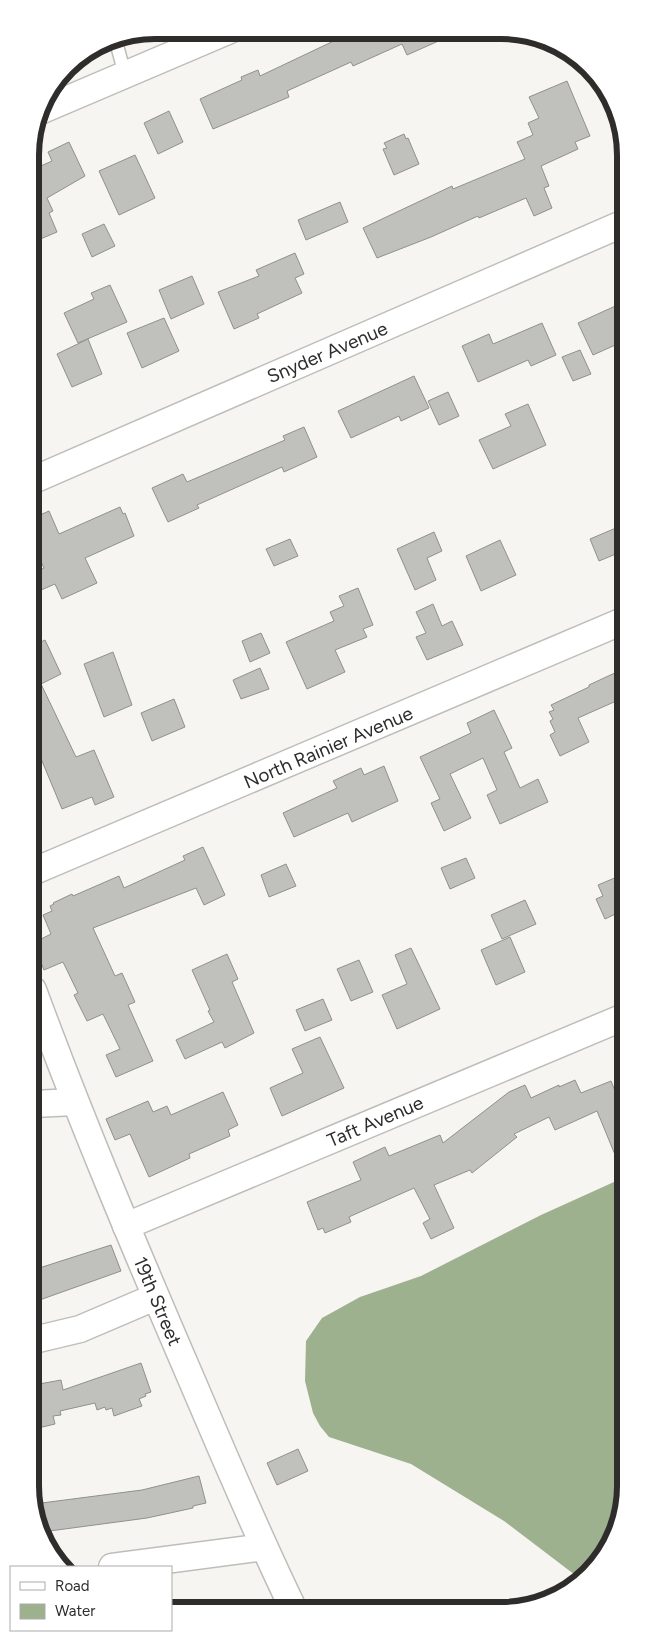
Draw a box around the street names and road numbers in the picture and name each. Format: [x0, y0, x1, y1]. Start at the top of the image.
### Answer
street label: Snyder Avenue [263, 317, 391, 388]
street label: North Rainier Avenue [240, 701, 416, 793]
street label: Taft Avenue [324, 1091, 427, 1152]
street label: 19th Street [129, 1253, 187, 1349]

